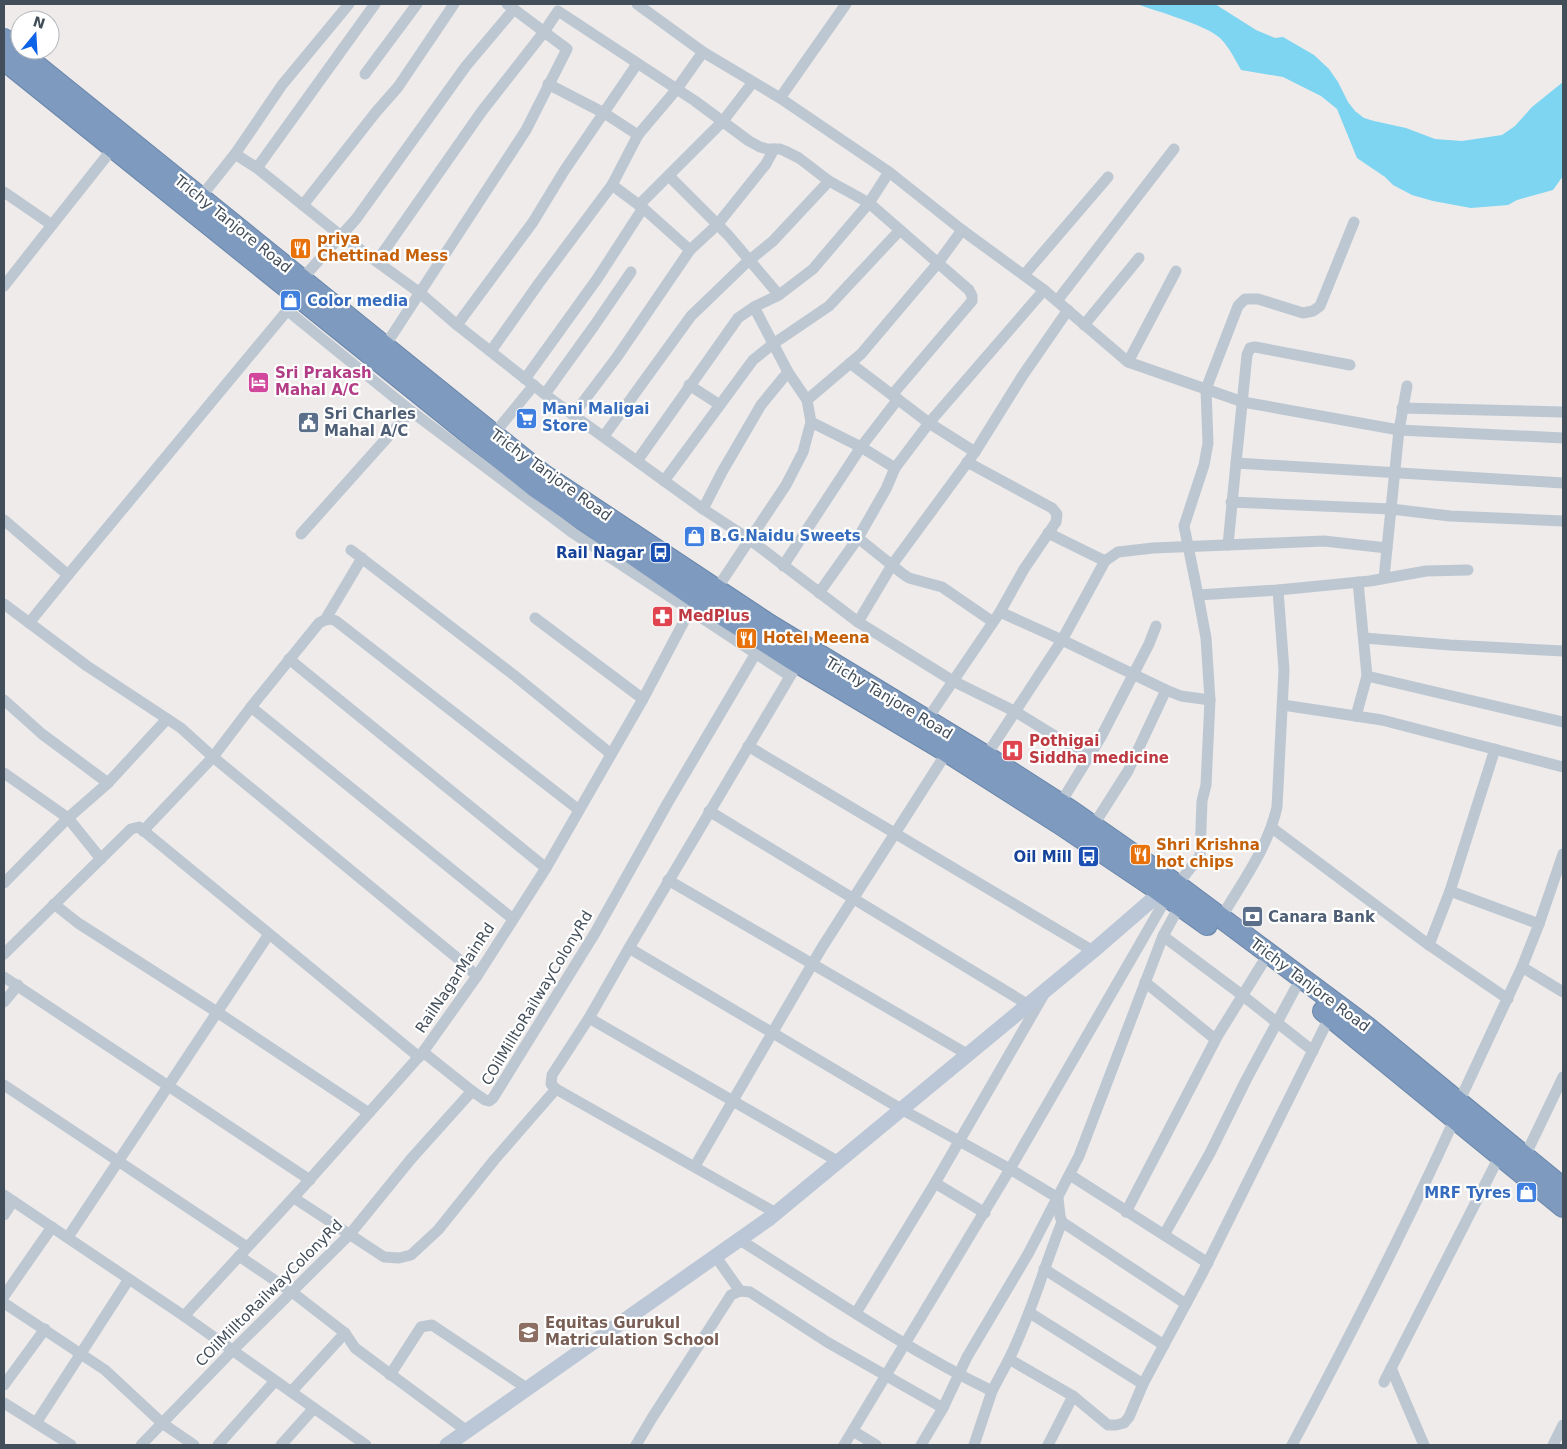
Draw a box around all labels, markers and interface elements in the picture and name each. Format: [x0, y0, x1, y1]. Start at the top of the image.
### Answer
north arrow [10, 10, 60, 60]
text: N [31, 13, 47, 32]
street label: Trichy Tanjore Road [170, 171, 295, 277]
place label: priya Chettinad Mess [317, 230, 448, 265]
restaurant icon: priya Chettinad Mess [289, 236, 313, 260]
shop icon: Color media [279, 289, 303, 313]
place label: Color media [307, 292, 408, 310]
place label: Sri Prakash Mahal A/C [275, 364, 372, 399]
hotel icon: Sri Prakash Mahal A/C [247, 370, 271, 394]
place label: Mani Maligai Store [542, 400, 649, 435]
place label: Sri Charles Mahal A/C [324, 405, 416, 440]
supermarket icon: Mani Maligai Store [514, 406, 538, 430]
public building icon: Sri Charles Mahal A/C [296, 411, 320, 435]
street label: Trichy Tanjore Road [486, 425, 615, 525]
shop icon: B.G.Naidu Sweets [682, 524, 706, 548]
place label: B.G.Naidu Sweets [710, 527, 861, 545]
bus stop icon: Rail Nagar [648, 541, 672, 565]
place label: Rail Nagar [556, 544, 645, 562]
pharmacy icon: MedPlus [650, 604, 674, 628]
place label: MedPlus [678, 607, 750, 625]
restaurant icon: Hotel Meena [735, 626, 759, 650]
place label: Hotel Meena [763, 629, 870, 647]
street label: Trichy Tanjore Road [821, 652, 956, 743]
place label: Pothigai Siddha medicine [1029, 732, 1169, 767]
hospital icon: Pothigai Siddha medicine [1001, 738, 1025, 762]
place label: Shri Krishna hot chips [1156, 836, 1260, 871]
restaurant icon: Shri Krishna hot chips [1128, 842, 1152, 866]
bus stop icon: Oil Mill [1076, 845, 1100, 869]
place label: Oil Mill [1013, 848, 1072, 866]
bank icon: Canara Bank [1240, 905, 1264, 929]
street label: COilMilltoRailwayColonyRd [478, 907, 596, 1089]
place label: Canara Bank [1268, 908, 1376, 926]
street label: RailNagarMainRd [412, 920, 498, 1036]
street label: Trichy Tanjore Road [1246, 934, 1373, 1036]
shop icon: MRF Tyres [1515, 1181, 1539, 1205]
place label: MRF Tyres [1424, 1184, 1511, 1202]
street label: COilMilltoRailwayColonyRd [192, 1216, 346, 1370]
place label: Equitas Gurukul Matriculation School [545, 1314, 719, 1349]
school or university icon: Equitas Gurukul Matriculation School [517, 1320, 541, 1344]

